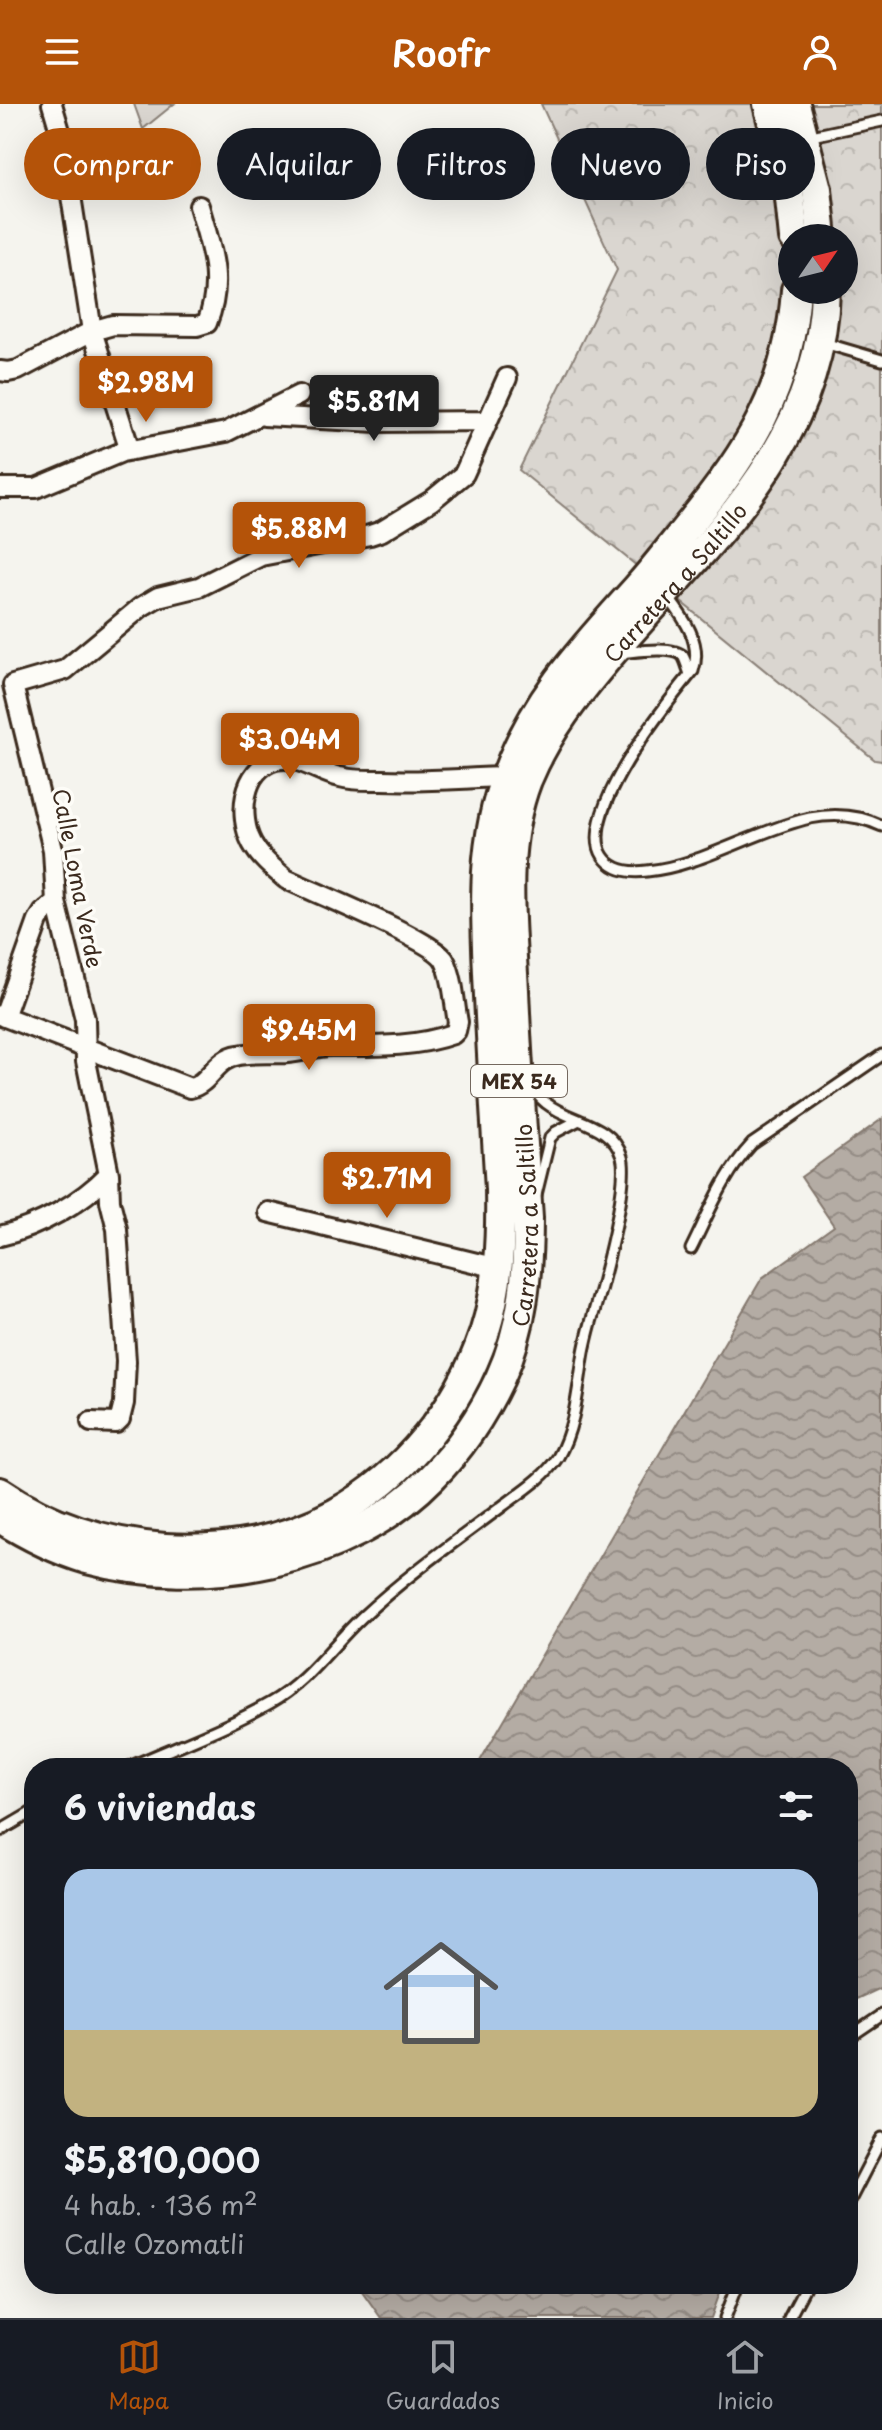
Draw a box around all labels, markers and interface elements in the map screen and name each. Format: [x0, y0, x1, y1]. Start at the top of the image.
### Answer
text: Roofr [392, 25, 490, 79]
icon: menu [40, 30, 84, 74]
icon: person [798, 30, 842, 74]
chip: Comprar [24, 128, 201, 200]
chip: Alquilar [217, 128, 381, 200]
chip: Filtros [397, 128, 535, 200]
chip: Nuevo [551, 128, 690, 200]
chip: Piso [706, 128, 815, 200]
north arrow [778, 224, 858, 304]
map controls [778, 224, 858, 304]
pin: $2.98M [81, 356, 211, 424]
text: $2.98M [97, 362, 195, 401]
pin: $5.81M [309, 375, 439, 443]
text: $5.81M [328, 381, 420, 420]
street label: Carretera a Saltillo [595, 495, 754, 669]
pin: $5.88M [234, 502, 364, 570]
text: $5.88M [251, 508, 347, 547]
pin: $3.04M [225, 713, 355, 781]
text: $3.04M [239, 719, 341, 758]
street label: Calle Loma Verde [45, 786, 113, 970]
pin: $9.45M [244, 1004, 374, 1072]
text: $9.45M [261, 1010, 357, 1049]
road number: MEX 54 [471, 1065, 567, 1097]
street label: Carretera a Saltillo [502, 1123, 545, 1330]
pin: $2.71M [322, 1152, 452, 1220]
text: $2.71M [341, 1158, 433, 1197]
text: 6 viviendas [64, 1780, 256, 1832]
icon: filters [774, 1784, 818, 1828]
icon: home [369, 1921, 513, 2065]
text: $5,810,000 [64, 2133, 260, 2185]
text: 4 hab. · 136 m² [64, 2185, 258, 2224]
text: Calle Ozomatli [64, 2224, 244, 2263]
tab: Mapa [108, 2335, 169, 2416]
tab: Guardados [386, 2335, 500, 2416]
tab: Inicio [717, 2335, 774, 2416]

